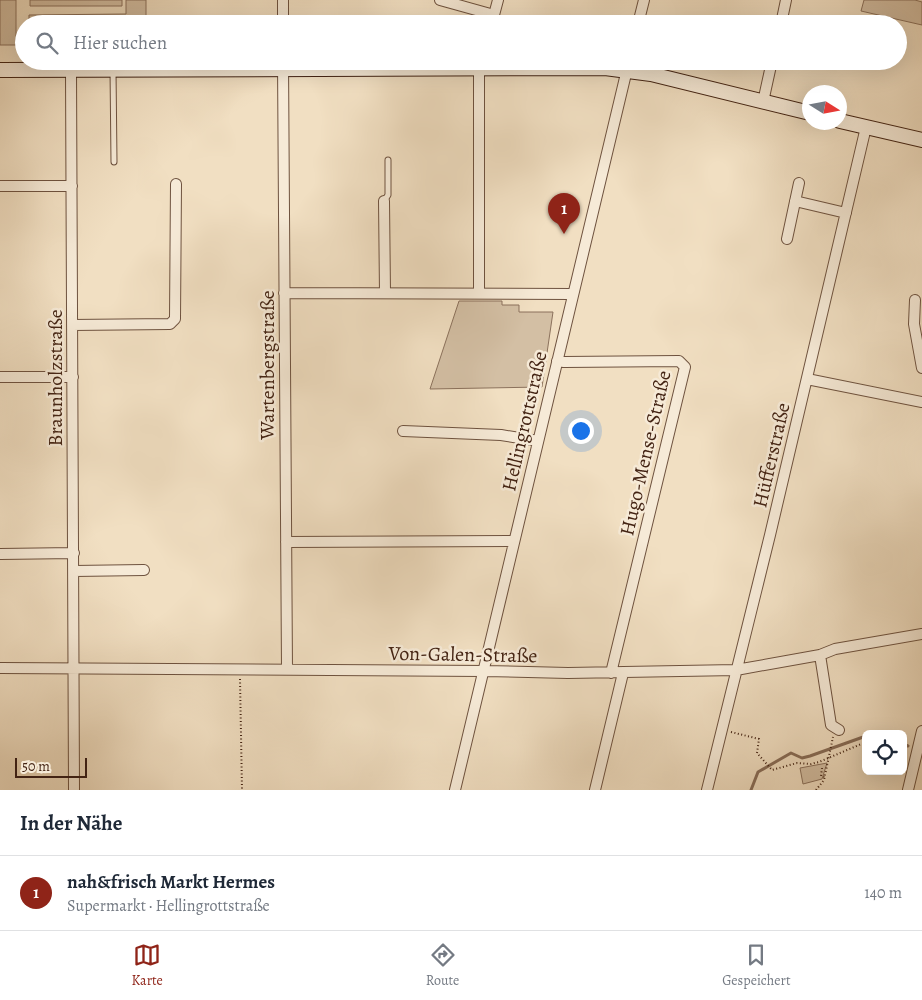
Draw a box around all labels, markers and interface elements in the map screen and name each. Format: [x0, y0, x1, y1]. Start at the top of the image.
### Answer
search box [15, 15, 907, 70]
icon: search [33, 29, 61, 57]
text: Hier suchen [73, 30, 167, 56]
north arrow [802, 85, 847, 130]
pin: 1 [548, 193, 580, 234]
street label: Wartenbergstraße [254, 290, 281, 441]
street label: Braunholzstraße [42, 309, 69, 447]
street label: Hellingrottstraße [495, 348, 554, 494]
street label: Hugo-Mense-Straße [613, 368, 678, 538]
street label: Hüfferstraße [746, 400, 797, 510]
your location [568, 418, 594, 444]
street label: Von-Galen-Straße [387, 640, 538, 669]
map controls [862, 730, 907, 775]
button: locate [862, 730, 907, 775]
scale bar [15, 755, 88, 778]
text: 50 m [22, 757, 50, 776]
text: In der Nähe [20, 809, 122, 837]
text: nah&frisch Markt Hermes [67, 869, 275, 895]
text: 1 [33, 882, 39, 904]
text: 140 m [864, 882, 902, 904]
text: Supermarkt · Hellingrottstraße [67, 895, 270, 917]
tab: Karte [131, 941, 163, 990]
tab: Route [426, 941, 459, 990]
tab: Gespeichert [722, 941, 791, 990]

